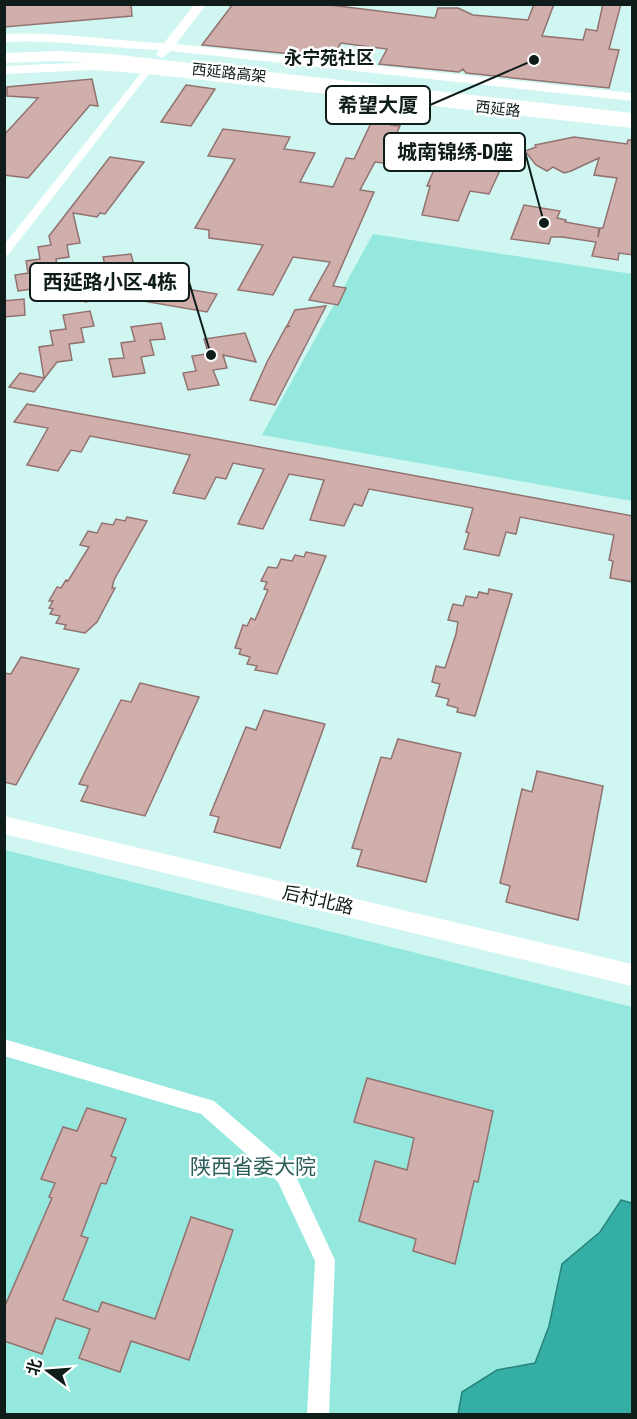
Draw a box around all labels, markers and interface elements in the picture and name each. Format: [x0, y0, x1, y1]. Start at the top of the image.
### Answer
district label: 永宁苑社区 [284, 47, 374, 68]
street label: 西延路高架 [191, 60, 267, 85]
callout: 希望大厦 [326, 86, 430, 124]
text: 希望大厦 [338, 93, 418, 116]
street label: 西延路 [475, 98, 521, 119]
callout: 城南锦绣-D座 [384, 133, 525, 171]
text: 城南锦绣-D座 [397, 140, 513, 163]
callout: 西延路小区-4栋 [30, 263, 189, 301]
text: 西延路小区-4栋 [43, 270, 177, 293]
street label: 后村北路 [281, 881, 356, 918]
park label: 陕西省委大院 [190, 1154, 316, 1178]
north arrow [18, 1341, 78, 1401]
text: 北 [23, 1357, 44, 1377]

